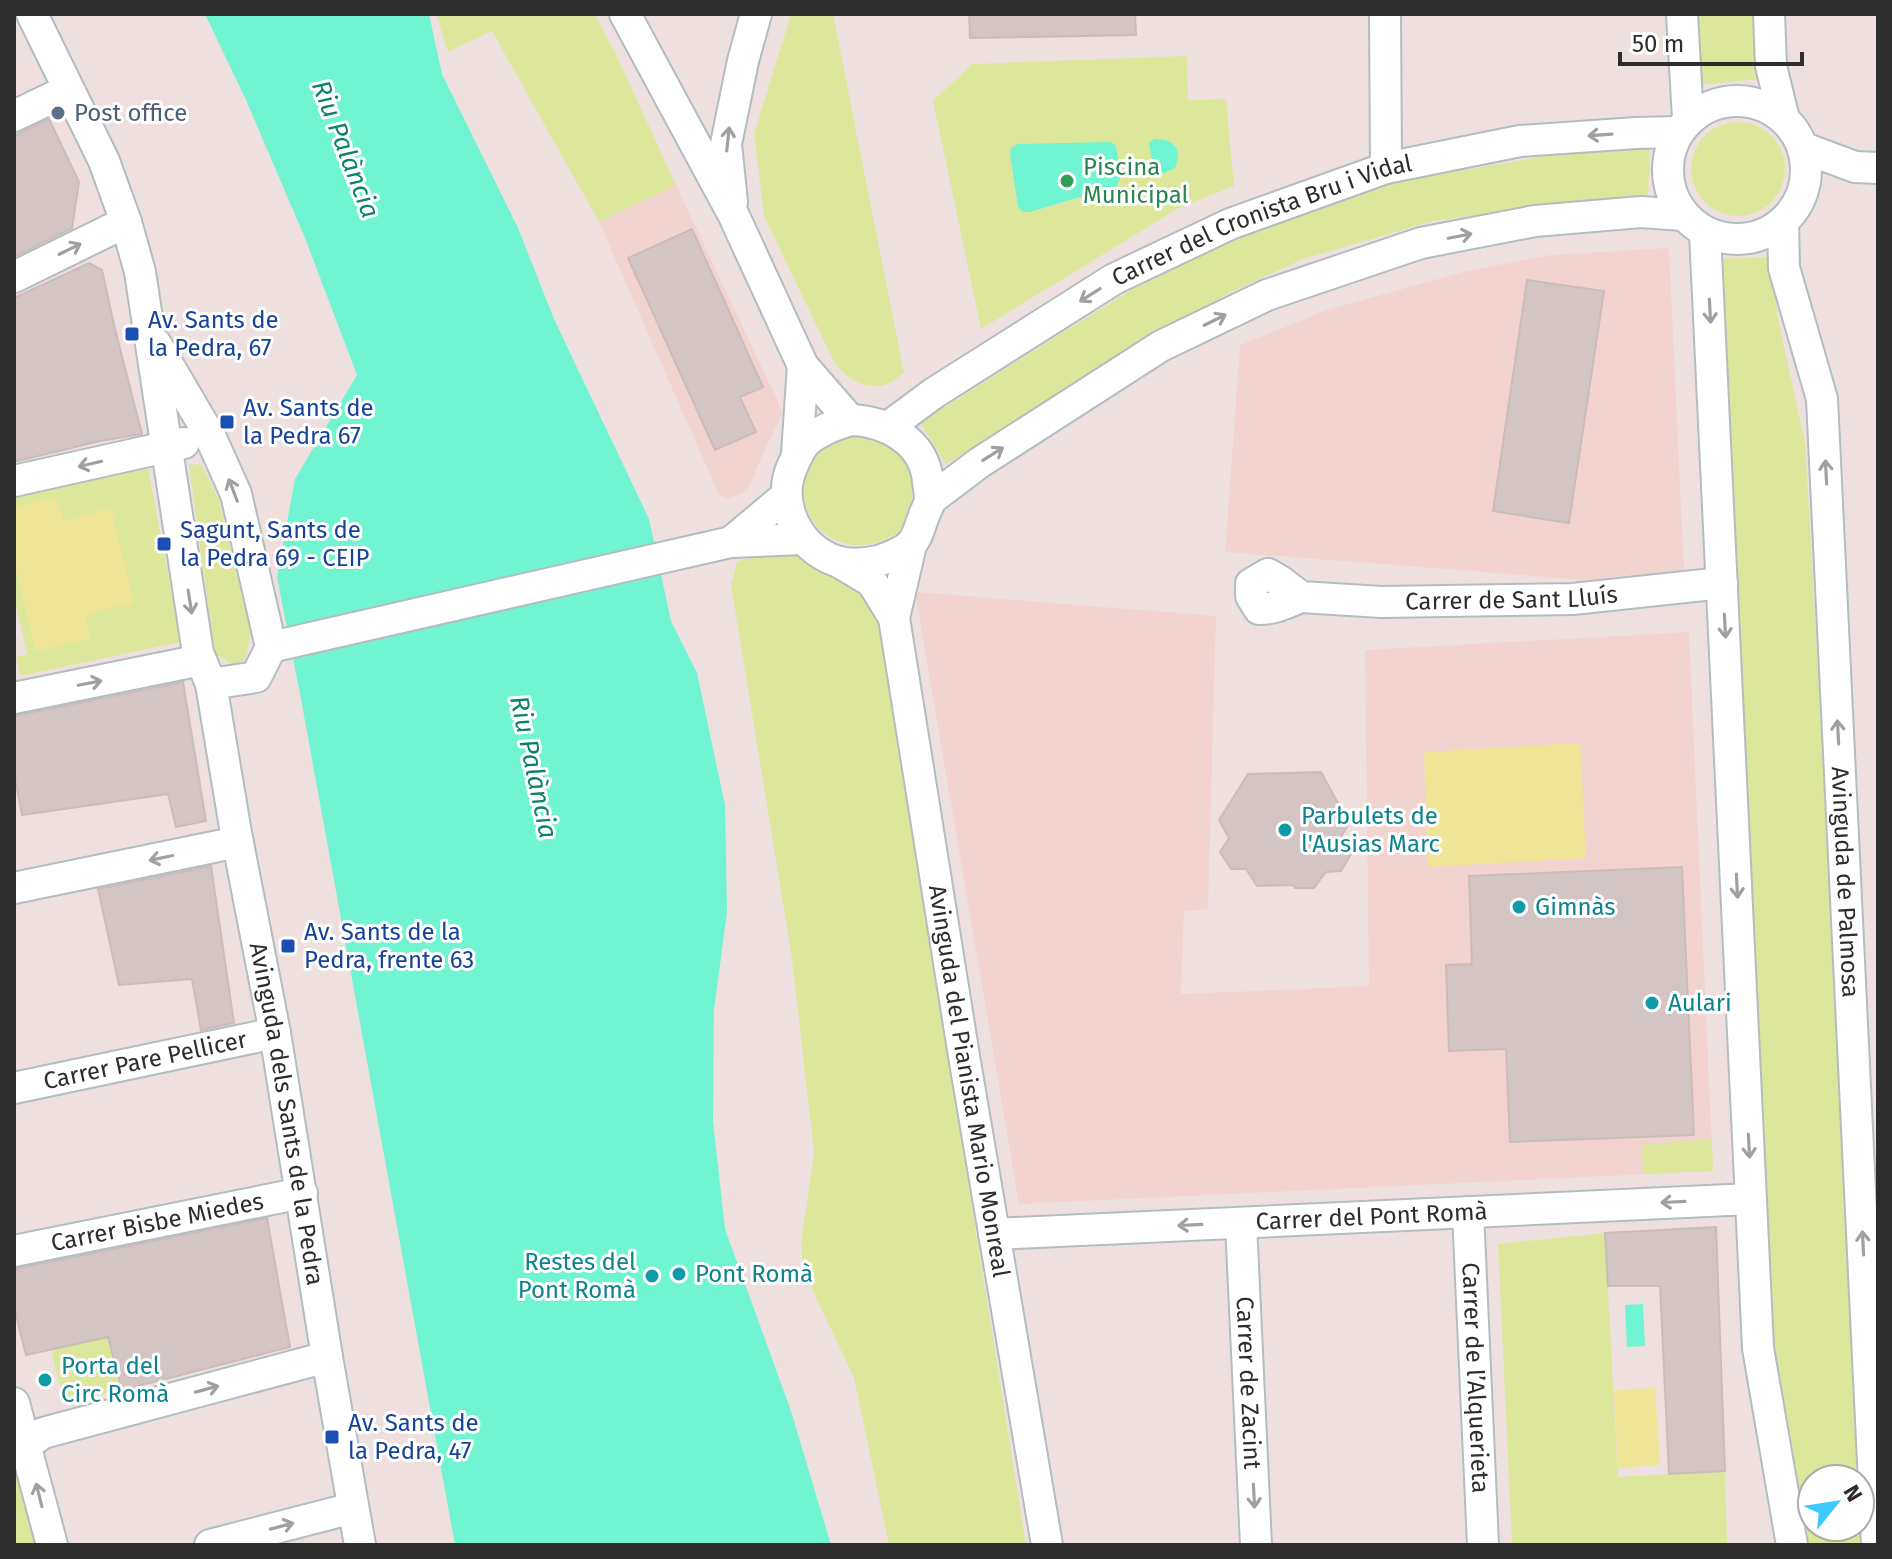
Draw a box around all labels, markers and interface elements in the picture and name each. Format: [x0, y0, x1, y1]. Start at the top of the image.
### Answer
scale bar [1620, 16, 1802, 66]
text: 50 m [1632, 30, 1684, 58]
water label: Riu Palància [305, 76, 386, 222]
place label: Post office [74, 99, 187, 127]
marker: Post office [49, 104, 67, 122]
one-way arrow [721, 126, 736, 152]
one-way arrow [1587, 128, 1614, 143]
street label: Carrer del Cronista Bru i Vidal [1107, 149, 1414, 292]
place label: Piscina Municipal [1083, 153, 1189, 209]
marker: Piscina Municipal [1058, 172, 1076, 190]
one-way arrow [1447, 227, 1473, 242]
one-way arrow [57, 241, 81, 256]
one-way arrow [1079, 287, 1102, 303]
one-way arrow [1702, 297, 1717, 324]
place label: Av. Sants de la Pedra, 67 [148, 306, 279, 362]
one-way arrow [1203, 312, 1227, 327]
marker: Av. Sants de la Pedra, 67 [123, 325, 141, 343]
place label: Av. Sants de la Pedra 67 [243, 394, 374, 450]
marker: Av. Sants de la Pedra 67 [218, 413, 236, 431]
one-way arrow [981, 445, 1003, 462]
one-way arrow [78, 457, 104, 472]
one-way arrow [1818, 459, 1833, 486]
one-way arrow [225, 478, 239, 503]
place label: Sagunt, Sants de la Pedra 69 - CEIP [180, 516, 370, 572]
marker: Sagunt, Sants de la Pedra 69 - CEIP [155, 535, 173, 553]
street label: Carrer de Sant Lluís [1405, 580, 1619, 616]
one-way arrow [184, 589, 199, 614]
one-way arrow [1717, 612, 1732, 639]
one-way arrow [77, 675, 103, 690]
water label: Riu Palància [503, 693, 564, 841]
one-way arrow [1831, 719, 1846, 746]
street label: Avinguda de Palmosa [1826, 766, 1865, 998]
place label: Parbulets de l'Ausias Marc [1301, 802, 1440, 858]
marker: Parbulets de l'Ausias Marc [1276, 821, 1294, 839]
one-way arrow [149, 851, 175, 866]
one-way arrow [1729, 872, 1744, 899]
street label: Avinguda del Pianista Mario Monreal [923, 883, 1015, 1279]
place label: Gimnàs [1535, 893, 1616, 921]
marker: Gimnàs [1510, 898, 1528, 916]
place label: Av. Sants de la Pedra, frente 63 [304, 918, 474, 974]
marker: Av. Sants de la Pedra, frente 63 [279, 937, 297, 955]
street label: Avinguda dels Sants de la Pedra [244, 940, 329, 1287]
place label: Aulari [1668, 989, 1732, 1017]
marker: Aulari [1643, 994, 1661, 1012]
street label: Carrer Pare Pellicer [41, 1025, 250, 1095]
one-way arrow [1741, 1132, 1756, 1159]
street label: Carrer Bisbe Miedes [48, 1187, 266, 1257]
one-way arrow [1660, 1195, 1687, 1210]
street label: Carrer del Pont Romà [1255, 1197, 1488, 1236]
one-way arrow [1177, 1218, 1204, 1233]
one-way arrow [1855, 1230, 1870, 1257]
place label: Restes del Pont Romà [518, 1248, 636, 1304]
place label: Pont Romà [695, 1260, 813, 1288]
street label: Carrer de l’Alquerieta [1456, 1262, 1495, 1494]
marker: Pont Romà [670, 1265, 688, 1283]
marker: Restes del Pont Romà [643, 1267, 661, 1285]
street label: Carrer de Zacint [1230, 1296, 1266, 1470]
place label: Porta del Circ Romà [61, 1352, 169, 1408]
marker: Porta del Circ Romà [36, 1371, 54, 1389]
one-way arrow [193, 1381, 219, 1396]
place label: Av. Sants de la Pedra, 47 [348, 1409, 479, 1465]
marker: Av. Sants de la Pedra, 47 [323, 1428, 341, 1446]
north arrow [1796, 1463, 1876, 1543]
text: N [1838, 1480, 1868, 1506]
one-way arrow [31, 1482, 46, 1508]
one-way arrow [1246, 1482, 1261, 1509]
one-way arrow [268, 1518, 294, 1533]

